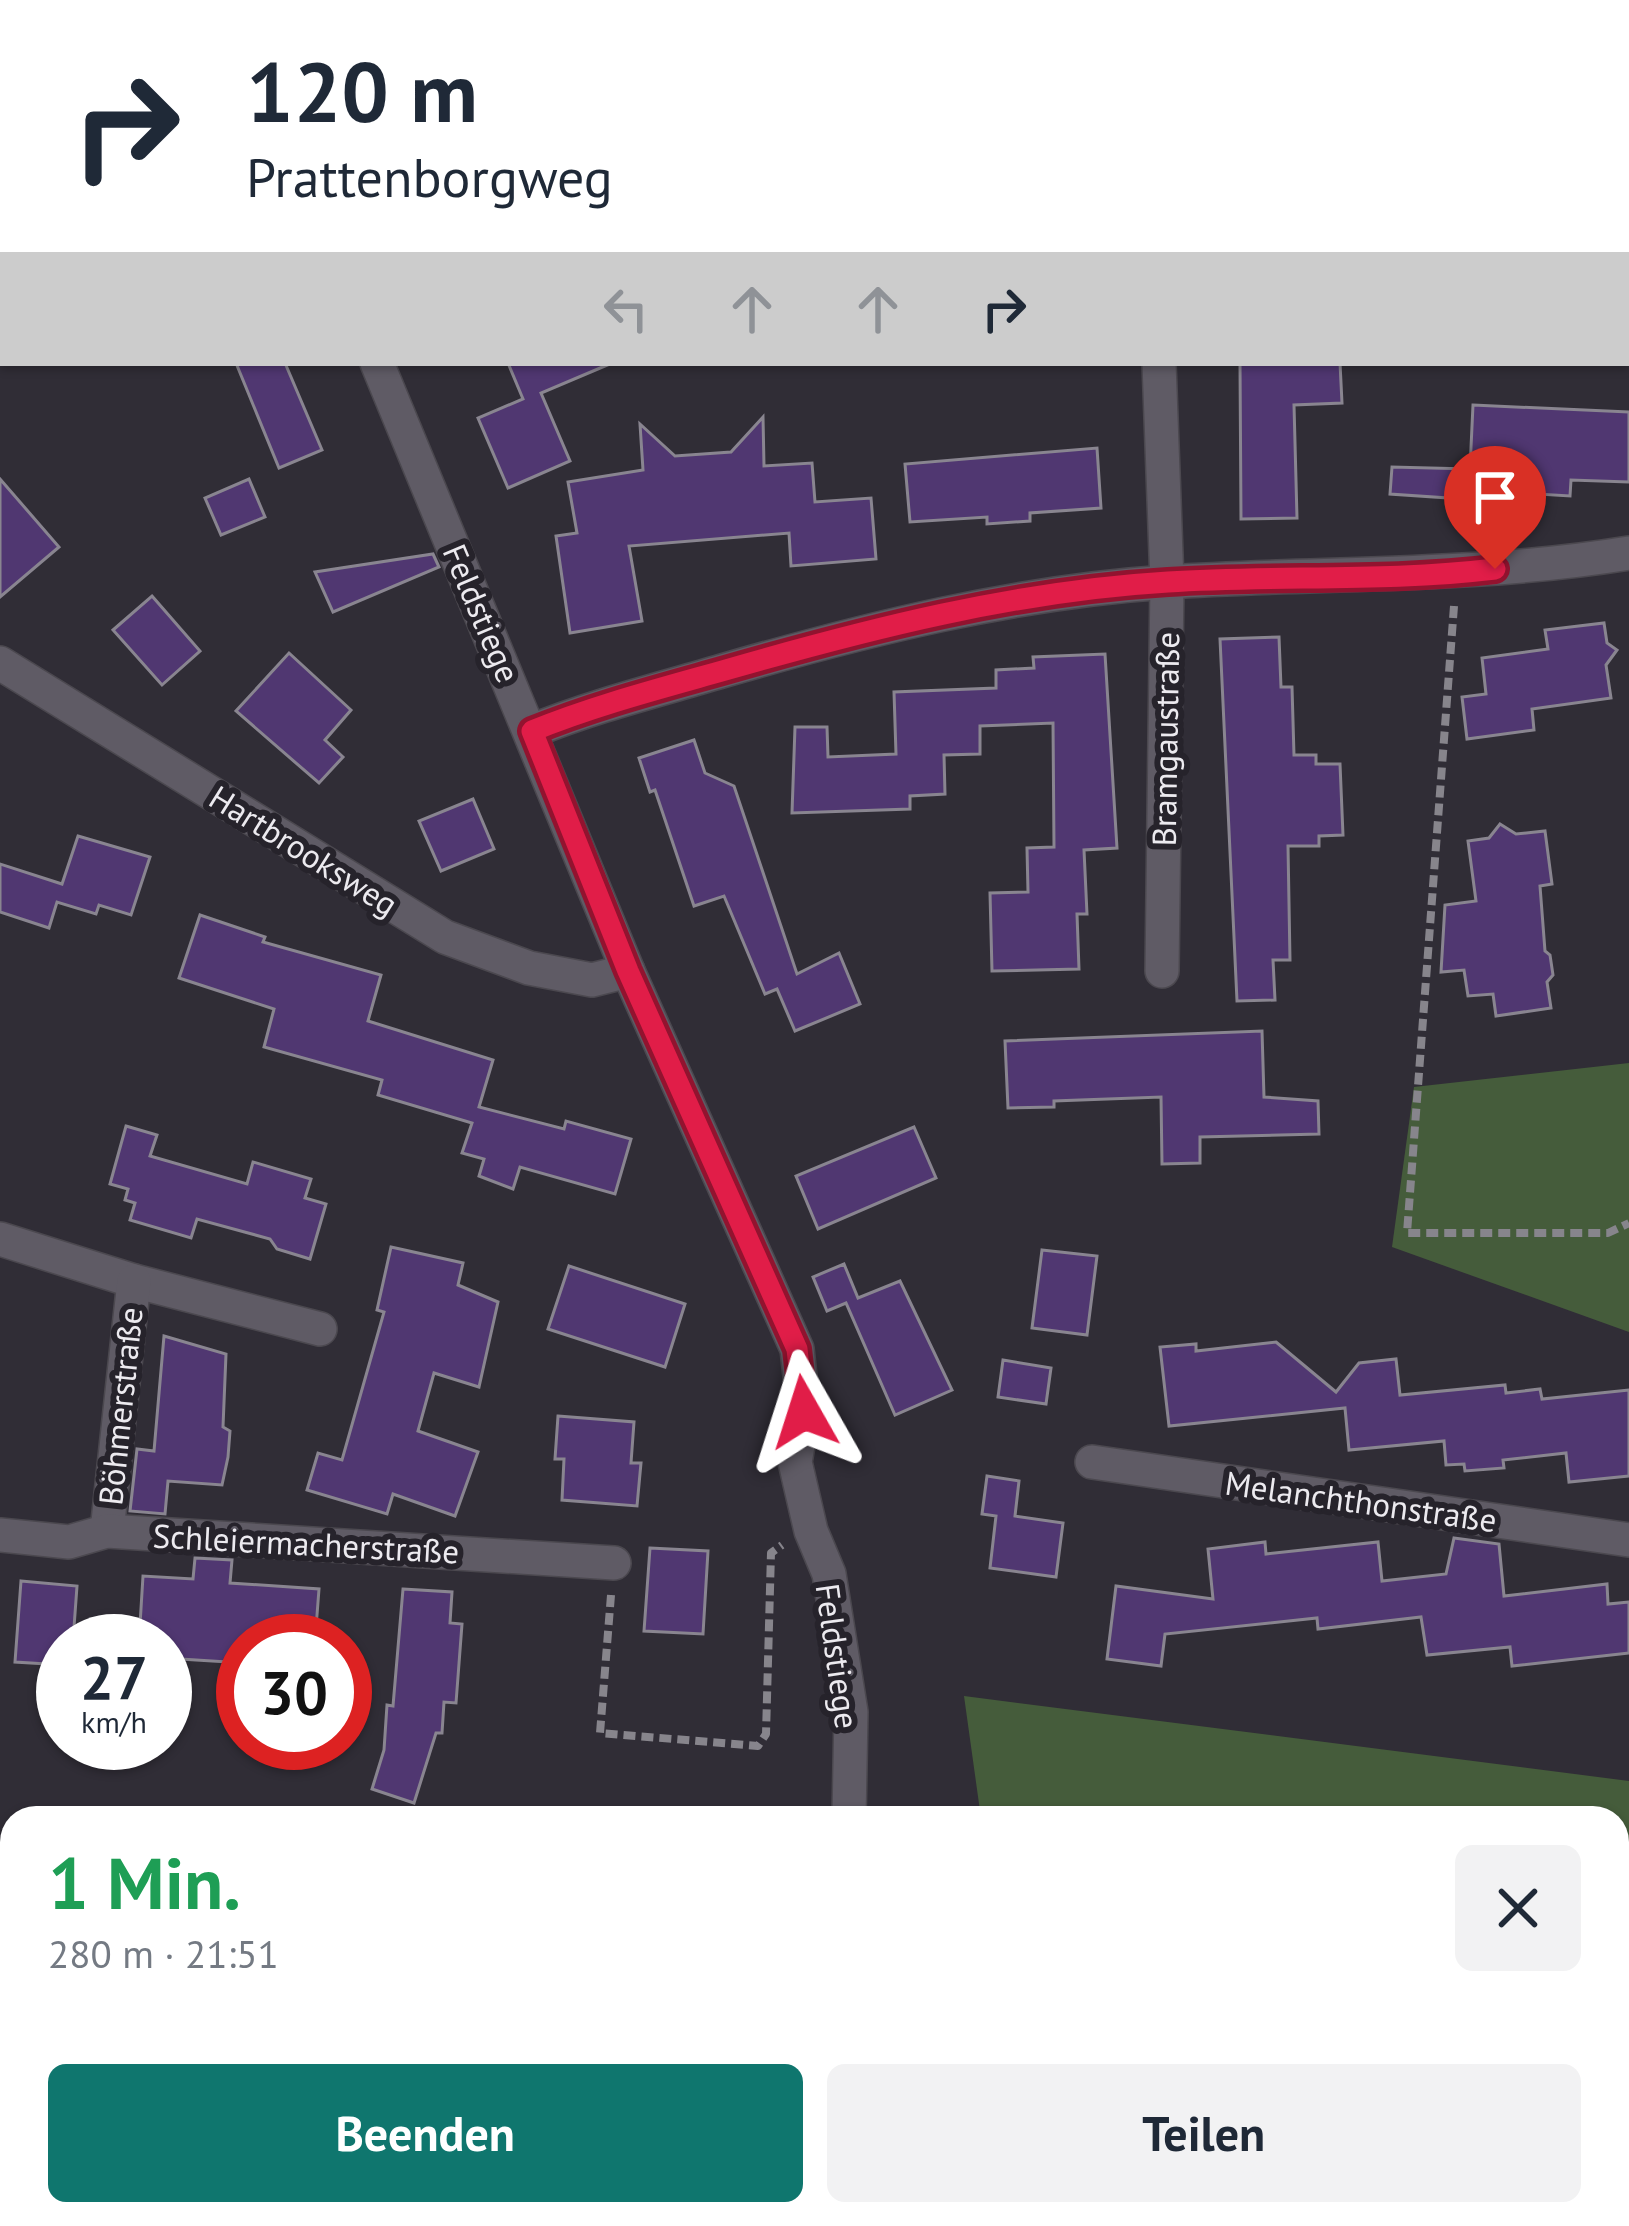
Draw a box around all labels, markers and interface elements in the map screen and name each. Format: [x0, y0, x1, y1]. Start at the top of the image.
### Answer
text: 120 m [246, 36, 478, 145]
icon: right [48, 48, 204, 204]
text: Prattenborgweg [246, 142, 613, 212]
icon: left [593, 276, 659, 342]
icon: ahead [719, 276, 785, 342]
icon: ahead [845, 276, 911, 342]
icon: right [971, 276, 1037, 342]
pin [1444, 446, 1546, 569]
icon: arrive [1462, 464, 1528, 530]
street label: Feldstiege [434, 537, 530, 689]
street label: Bramgaustraße [1142, 631, 1188, 847]
street label: Hartbrooksweg [202, 775, 406, 925]
street label: Böhmerstraße [88, 1305, 152, 1507]
position arrow [741, 1349, 867, 1475]
street label: Melanchthonstraße [1222, 1461, 1500, 1541]
street label: Schleiermacherstraße [152, 1514, 460, 1572]
street label: Feldstiege [807, 1581, 869, 1731]
speed limit sign: 30 [216, 1614, 372, 1770]
text: 27 [80, 1638, 148, 1716]
text: km/h [81, 1702, 147, 1741]
text: 1 Min. [48, 1836, 241, 1929]
button: close [1455, 1845, 1581, 1971]
text: 280 m · 21:51 [48, 1928, 279, 1979]
button: Beenden [48, 2064, 803, 2202]
button: Teilen [827, 2064, 1581, 2202]

